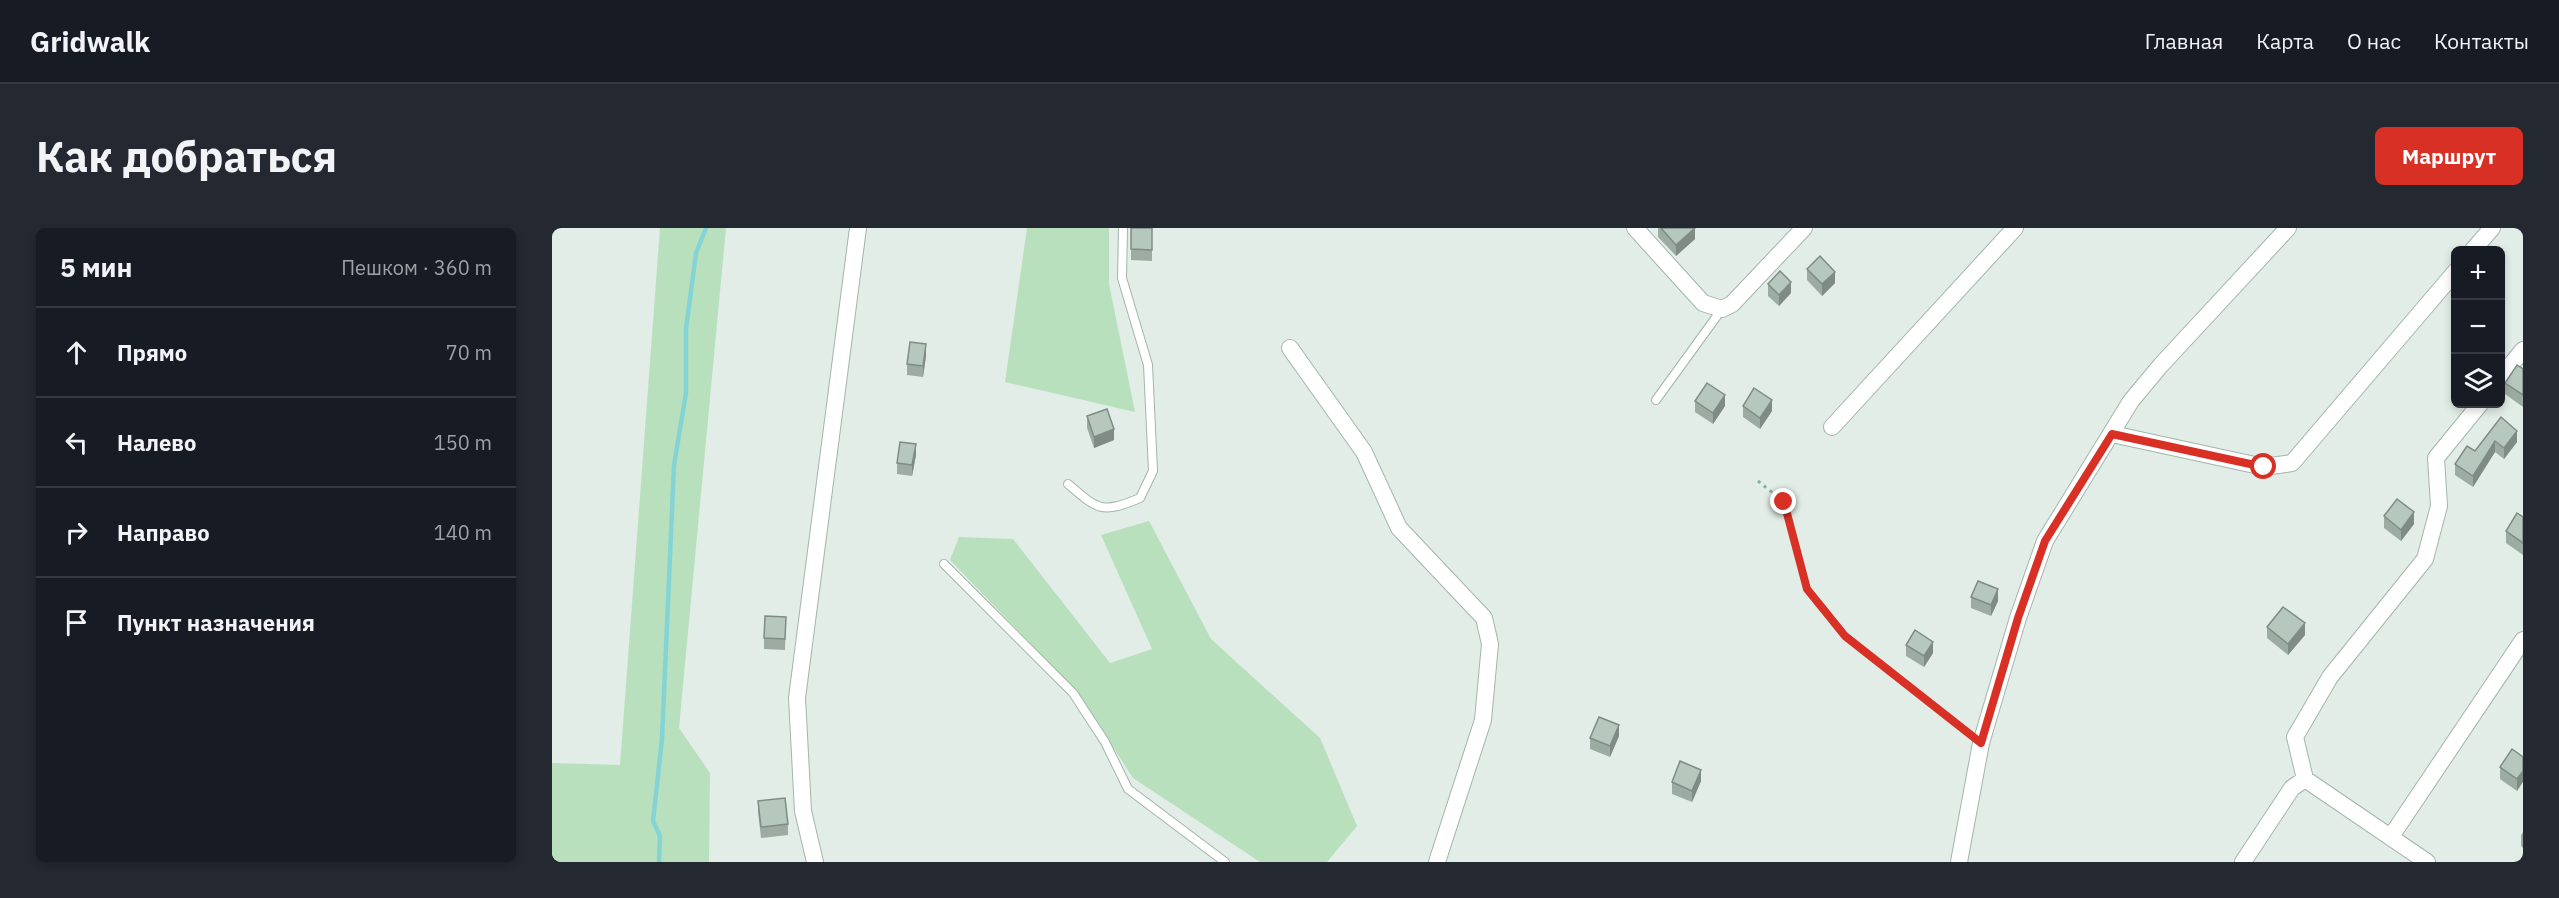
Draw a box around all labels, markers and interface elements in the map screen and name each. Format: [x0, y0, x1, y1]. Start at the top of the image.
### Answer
text: Gridwalk [30, 23, 150, 60]
text: Главная [2145, 27, 2223, 55]
text: Карта [2256, 27, 2314, 55]
text: О нас [2347, 27, 2401, 55]
text: Контакты [2434, 27, 2529, 55]
button: Маршрут [2375, 127, 2523, 185]
text: Как добраться [36, 129, 337, 184]
map controls [2451, 246, 2505, 408]
button: + [2451, 246, 2505, 300]
text: 5 мин [60, 250, 132, 284]
text: Пешком · 360 m [341, 254, 492, 281]
button: − [2451, 300, 2505, 354]
icon: ahead [60, 336, 93, 369]
text: Прямо [117, 338, 187, 367]
text: 70 m [446, 339, 492, 366]
button: layers [2451, 354, 2505, 408]
icon: left [60, 426, 93, 459]
text: Налево [117, 428, 196, 457]
text: 150 m [434, 429, 492, 456]
route start [2250, 453, 2276, 479]
route end [1770, 488, 1796, 514]
icon: right [60, 516, 93, 549]
text: Направо [117, 518, 210, 547]
text: 140 m [434, 519, 492, 546]
icon: arrive [60, 606, 93, 639]
text: Пункт назначения [117, 608, 315, 637]

